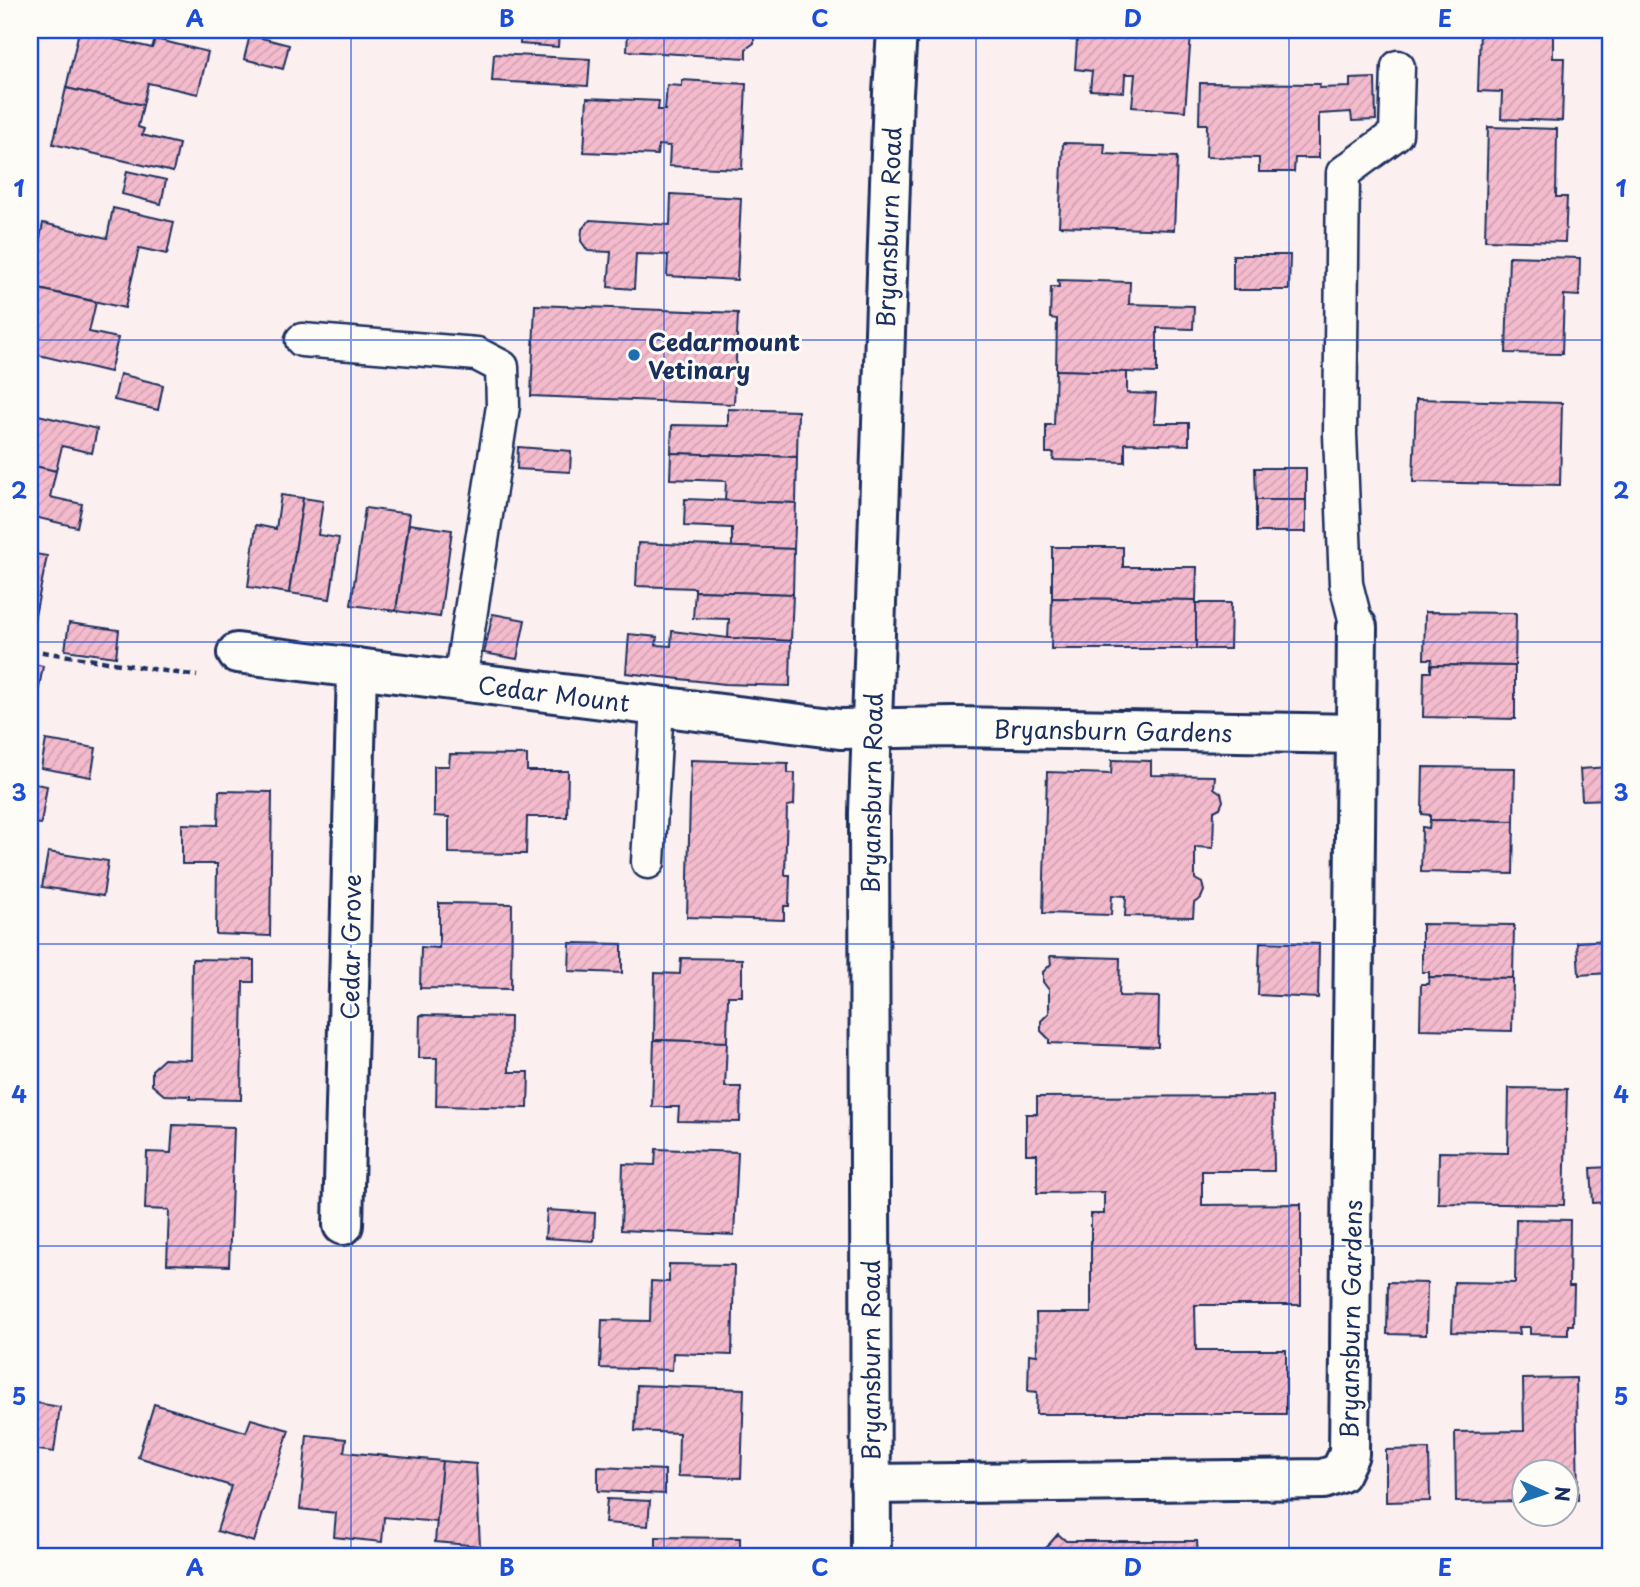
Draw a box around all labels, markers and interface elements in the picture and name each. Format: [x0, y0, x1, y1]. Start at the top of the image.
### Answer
text: A [186, 0, 204, 35]
text: B [499, 0, 515, 35]
text: C [811, 0, 829, 35]
text: D [1124, 0, 1142, 35]
text: E [1438, 0, 1452, 35]
street label: Bryansburn Road [867, 126, 909, 328]
text: 1 [14, 170, 25, 205]
text: 1 [1616, 170, 1627, 205]
place label: Cedarmount Vetinary [648, 323, 800, 387]
marker: Cedarmount Vetinary [626, 347, 642, 363]
text: 2 [11, 472, 27, 507]
text: 2 [1613, 472, 1629, 507]
street label: Cedar Mount [476, 666, 632, 720]
street label: Bryansburn Road [851, 692, 891, 894]
street label: Bryansburn Gardens [993, 710, 1233, 750]
text: 3 [11, 774, 27, 809]
text: 3 [1613, 774, 1629, 809]
street label: Cedar Grove [331, 874, 369, 1020]
text: 4 [11, 1076, 27, 1111]
text: 4 [1613, 1076, 1629, 1111]
street label: Bryansburn Gardens [1330, 1199, 1370, 1439]
street label: Bryansburn Road [852, 1260, 888, 1460]
text: 5 [12, 1378, 26, 1413]
text: 5 [1614, 1378, 1628, 1413]
north arrow [1510, 1458, 1580, 1528]
text: N [1549, 1486, 1577, 1502]
text: A [186, 1549, 204, 1584]
text: B [499, 1549, 515, 1584]
text: C [811, 1549, 829, 1584]
text: D [1124, 1549, 1142, 1584]
text: E [1438, 1549, 1452, 1584]

